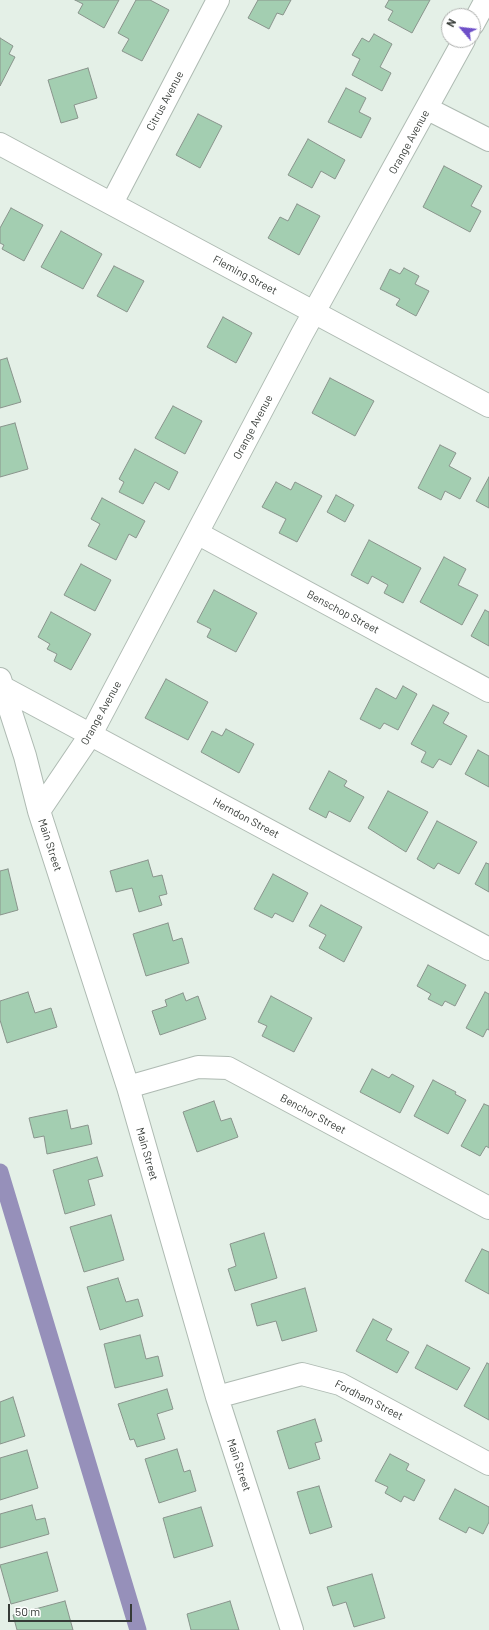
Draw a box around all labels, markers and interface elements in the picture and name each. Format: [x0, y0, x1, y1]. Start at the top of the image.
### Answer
north arrow [441, 8, 481, 48]
text: N [443, 16, 458, 29]
street label: Citrus Avenue [144, 69, 186, 133]
street label: Orange Avenue [386, 108, 432, 176]
street label: Fleming Street [211, 253, 279, 297]
street label: Orange Avenue [230, 392, 276, 462]
street label: Benschop Street [305, 587, 381, 637]
street label: Orange Avenue [78, 679, 124, 747]
street label: Herndon Street [211, 795, 281, 841]
street label: Main Street [35, 817, 65, 873]
street label: Benchor Street [278, 1091, 348, 1137]
street label: Main Street [133, 1126, 161, 1182]
street label: Fordham Street [333, 1377, 405, 1423]
street label: Main Street [224, 1437, 254, 1493]
scale bar [10, 1596, 134, 1622]
text: 50 m [15, 1604, 40, 1618]

